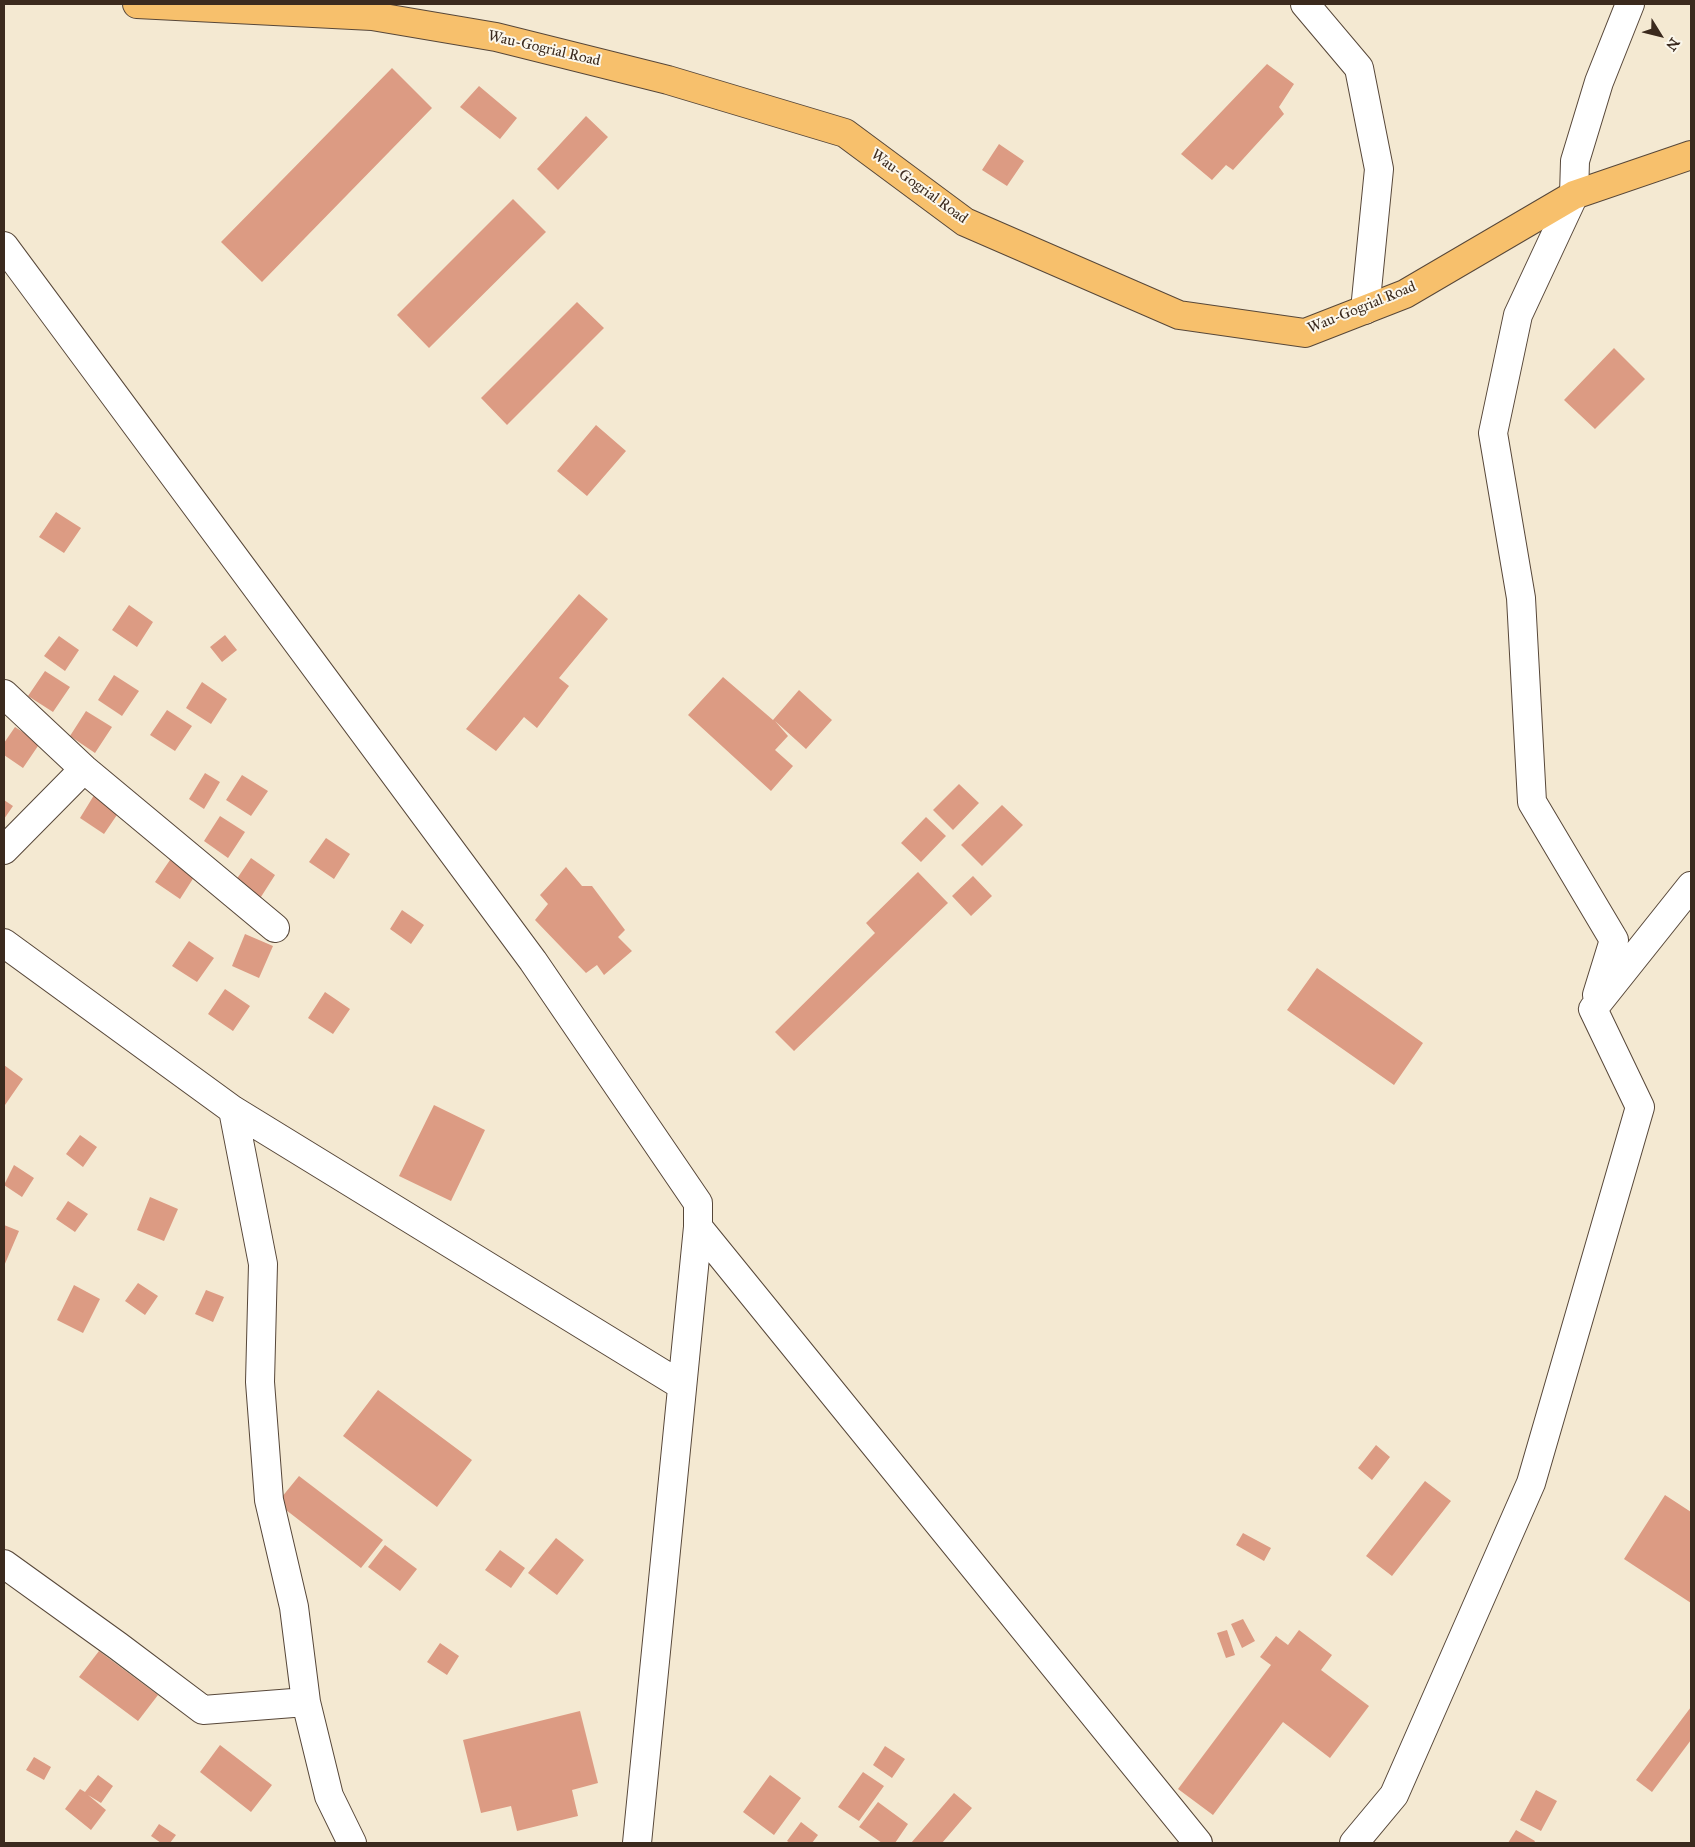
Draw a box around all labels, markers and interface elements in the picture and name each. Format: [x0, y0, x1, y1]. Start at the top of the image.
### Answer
north arrow [1635, 10, 1685, 60]
street label: Wau-Gogrial Road [486, 27, 602, 71]
text: N [1662, 34, 1683, 54]
street label: Wau-Gogrial Road [867, 146, 971, 228]
street label: Wau-Gogrial Road [1305, 278, 1419, 338]

